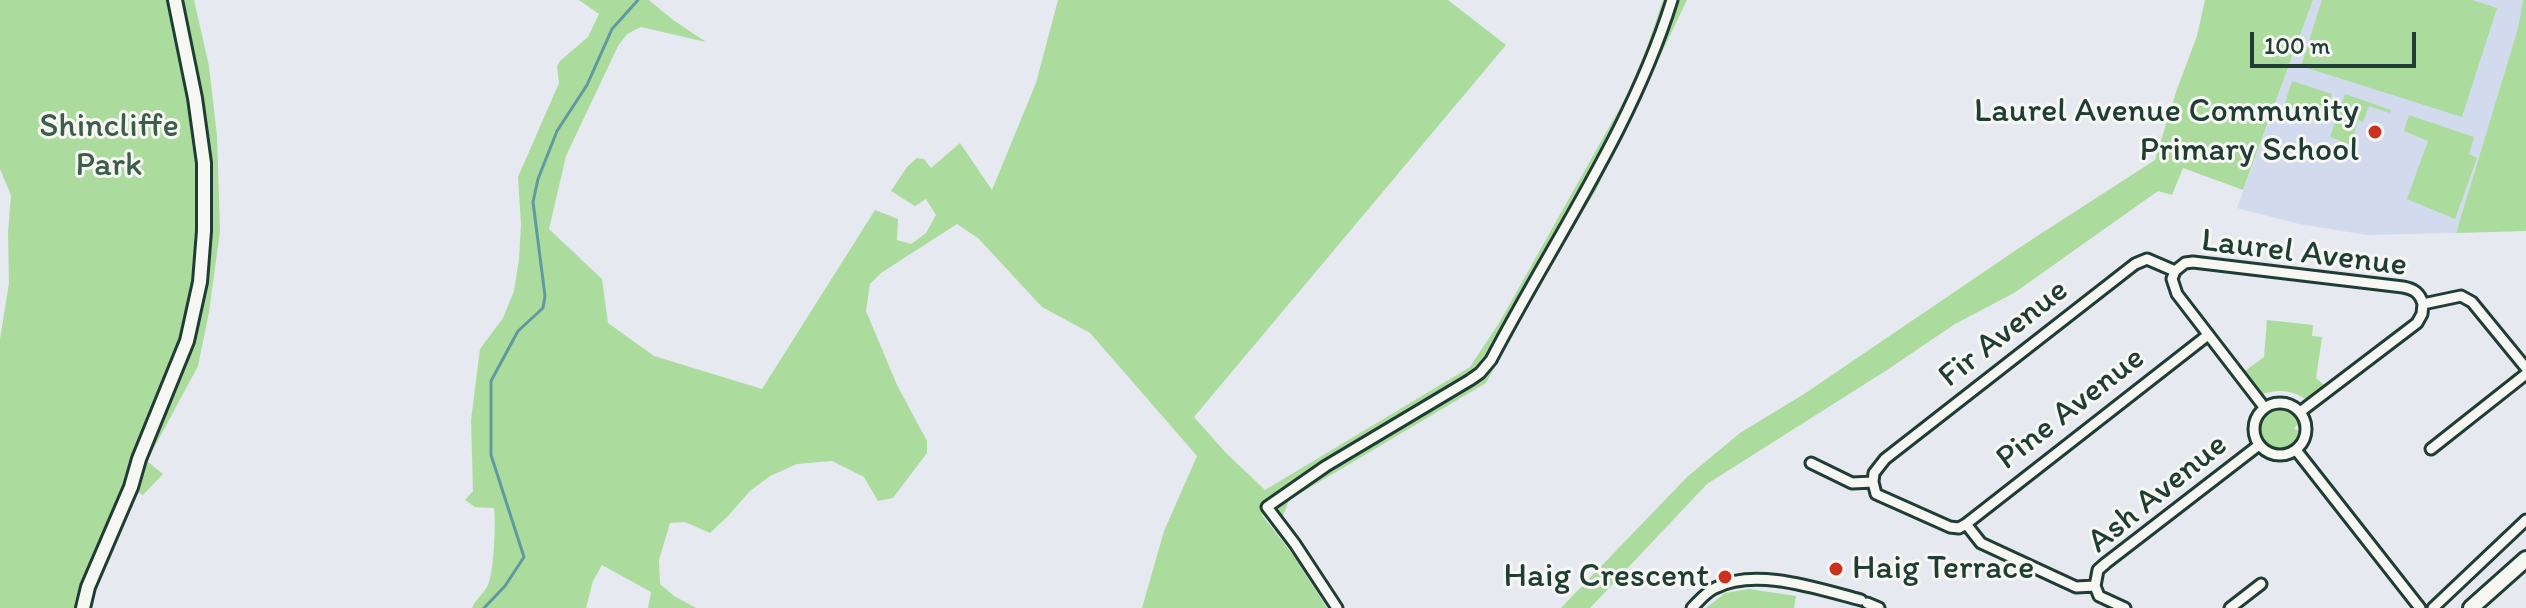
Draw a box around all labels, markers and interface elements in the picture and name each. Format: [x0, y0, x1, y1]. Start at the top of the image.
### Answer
scale bar [2254, 16, 2420, 66]
text: 100 m [2264, 31, 2330, 60]
place label: Laurel Avenue Community Primary School [1974, 92, 2359, 172]
park label: Shincliffe Park [39, 107, 179, 186]
marker: Laurel Avenue Community Primary School [2366, 123, 2384, 141]
street label: Laurel Avenue [2199, 221, 2409, 287]
street label: Fir Avenue [1931, 271, 2077, 397]
street label: Pine Avenue [1989, 338, 2153, 480]
street label: Ash Avenue [2080, 425, 2236, 563]
place label: Haig Terrace [1852, 549, 2034, 589]
place label: Haig Crescent [1504, 557, 1709, 597]
marker: Haig Terrace [1827, 560, 1845, 578]
marker: Haig Crescent [1716, 568, 1734, 586]

